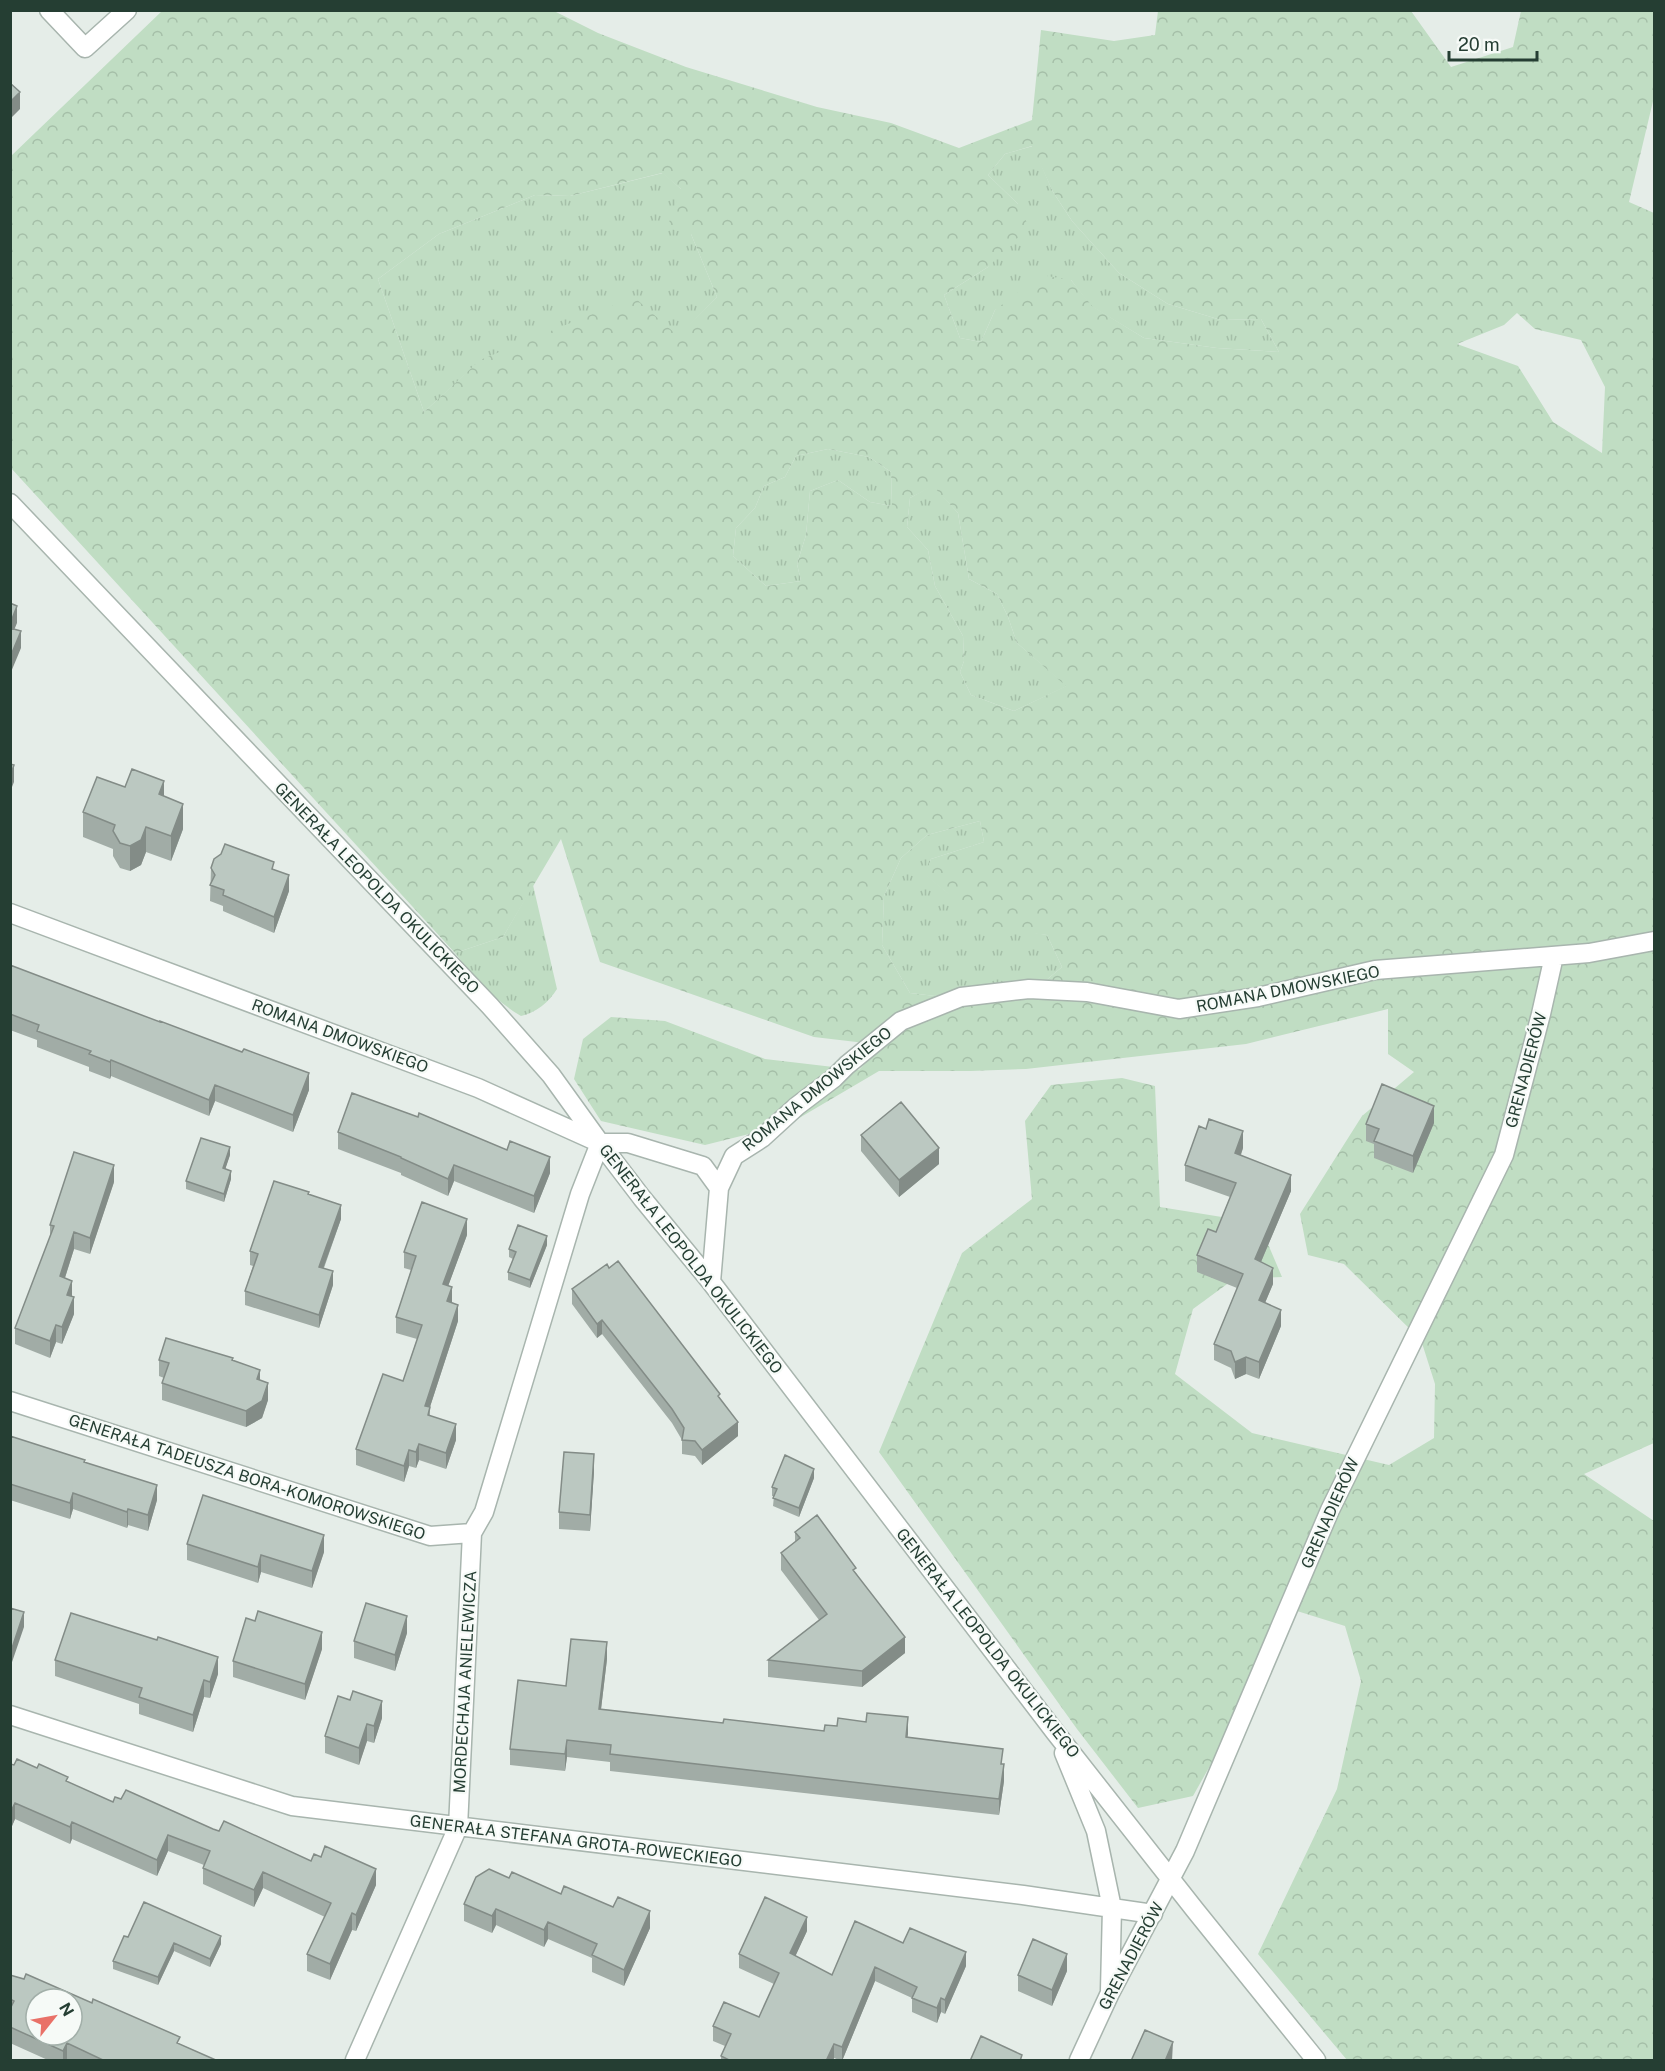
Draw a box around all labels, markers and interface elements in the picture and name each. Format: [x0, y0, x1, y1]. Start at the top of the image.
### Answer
scale bar [1449, 24, 1538, 62]
text: 20 m [1458, 34, 1500, 55]
street label: GENERAŁA LEOPOLDA OKULICKIEGO [271, 779, 483, 997]
street label: ROMANA DMOWSKIEGO [1195, 962, 1381, 1016]
street label: ROMANA DMOWSKIEGO [249, 995, 431, 1077]
street label: GRENADIERÓW [1500, 1010, 1551, 1130]
street label: ROMANA DMOWSKIEGO [739, 1023, 895, 1155]
street label: GENERAŁA LEOPOLDA OKULICKIEGO [595, 1140, 787, 1378]
street label: GENERAŁA TADEUSZA BORA-KOMOROWSKIEGO [66, 1410, 428, 1544]
street label: GRENADIERÓW [1296, 1454, 1363, 1571]
street label: GENERAŁA LEOPOLDA OKULICKIEGO [892, 1524, 1084, 1762]
street label: MORDECHAJA ANIELEWICZA [450, 1570, 480, 1794]
street label: GENERAŁA STEFANA GROTA-ROWECKIEGO [409, 1811, 743, 1871]
street label: GRENADIERÓW [1094, 1898, 1167, 2013]
north arrow [24, 1987, 84, 2047]
text: N [55, 1999, 78, 2020]

